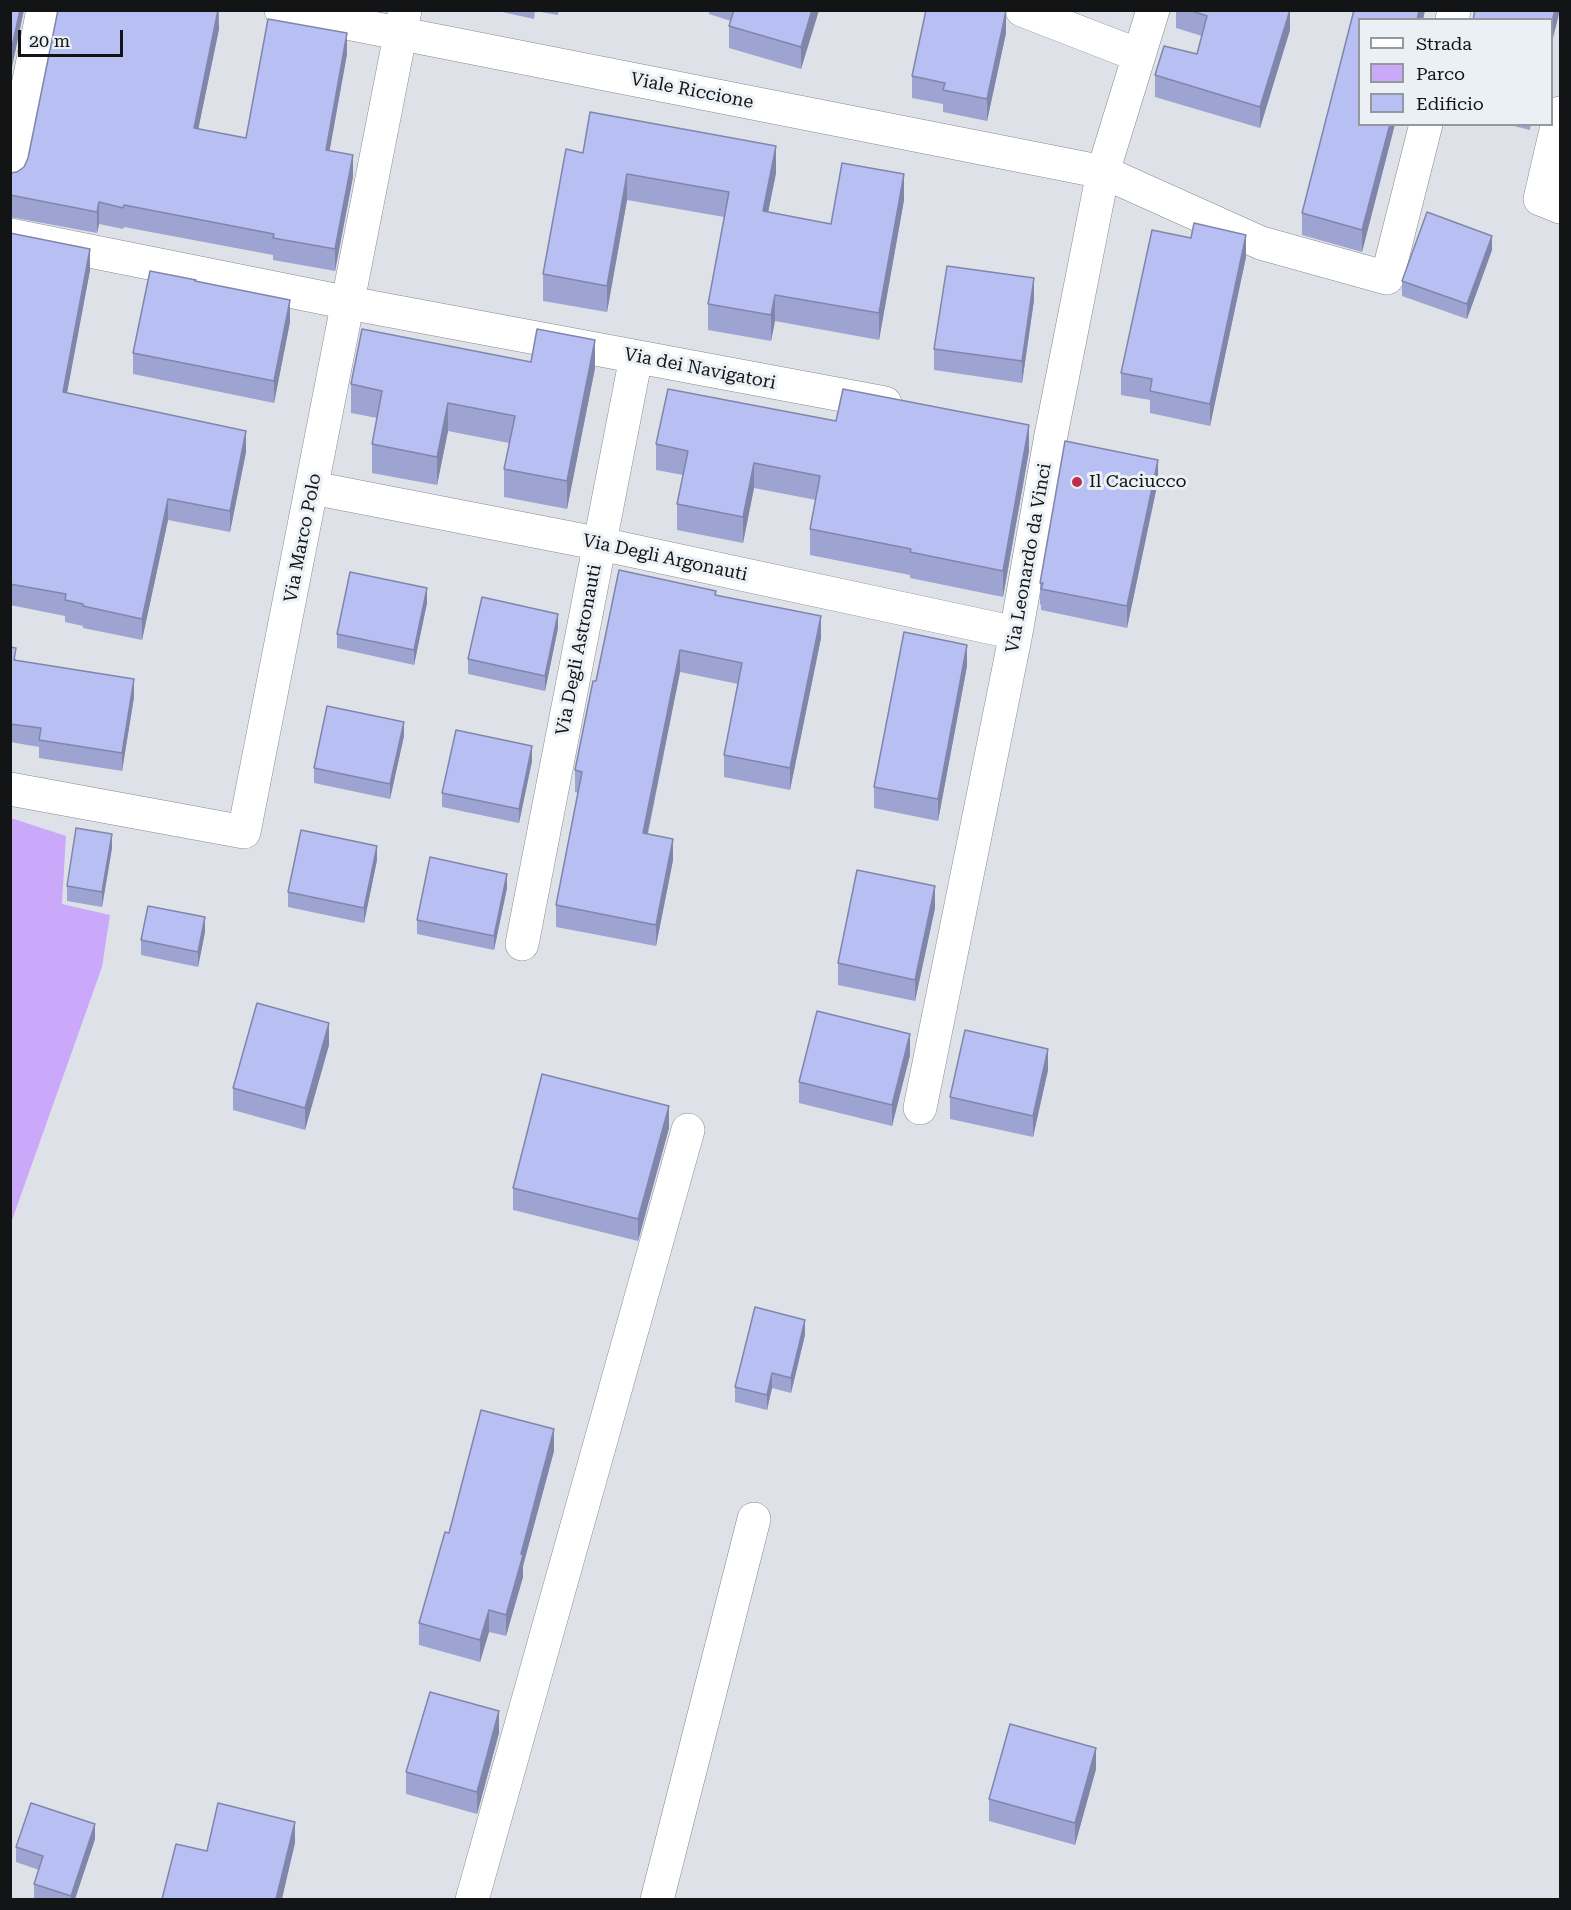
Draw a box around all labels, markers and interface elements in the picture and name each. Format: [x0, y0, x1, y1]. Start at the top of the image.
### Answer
scale bar [21, 18, 126, 56]
legend [1358, 18, 1553, 126]
text: 20 m [29, 30, 70, 51]
text: Strada [1416, 33, 1472, 54]
text: Parco [1416, 63, 1465, 84]
street label: Viale Riccione [629, 68, 755, 114]
text: Edificio [1416, 93, 1484, 114]
street label: Via dei Navigatori [622, 344, 778, 394]
street label: Via Leonardo da Vinci [1002, 461, 1056, 655]
place label: Il Caciucco [1089, 471, 1187, 493]
street label: Via Marco Polo [280, 472, 326, 604]
marker: Il Caciucco [1070, 475, 1084, 489]
street label: Via Degli Argonauti [581, 530, 749, 586]
street label: Via Degli Astronauti [552, 563, 606, 737]

